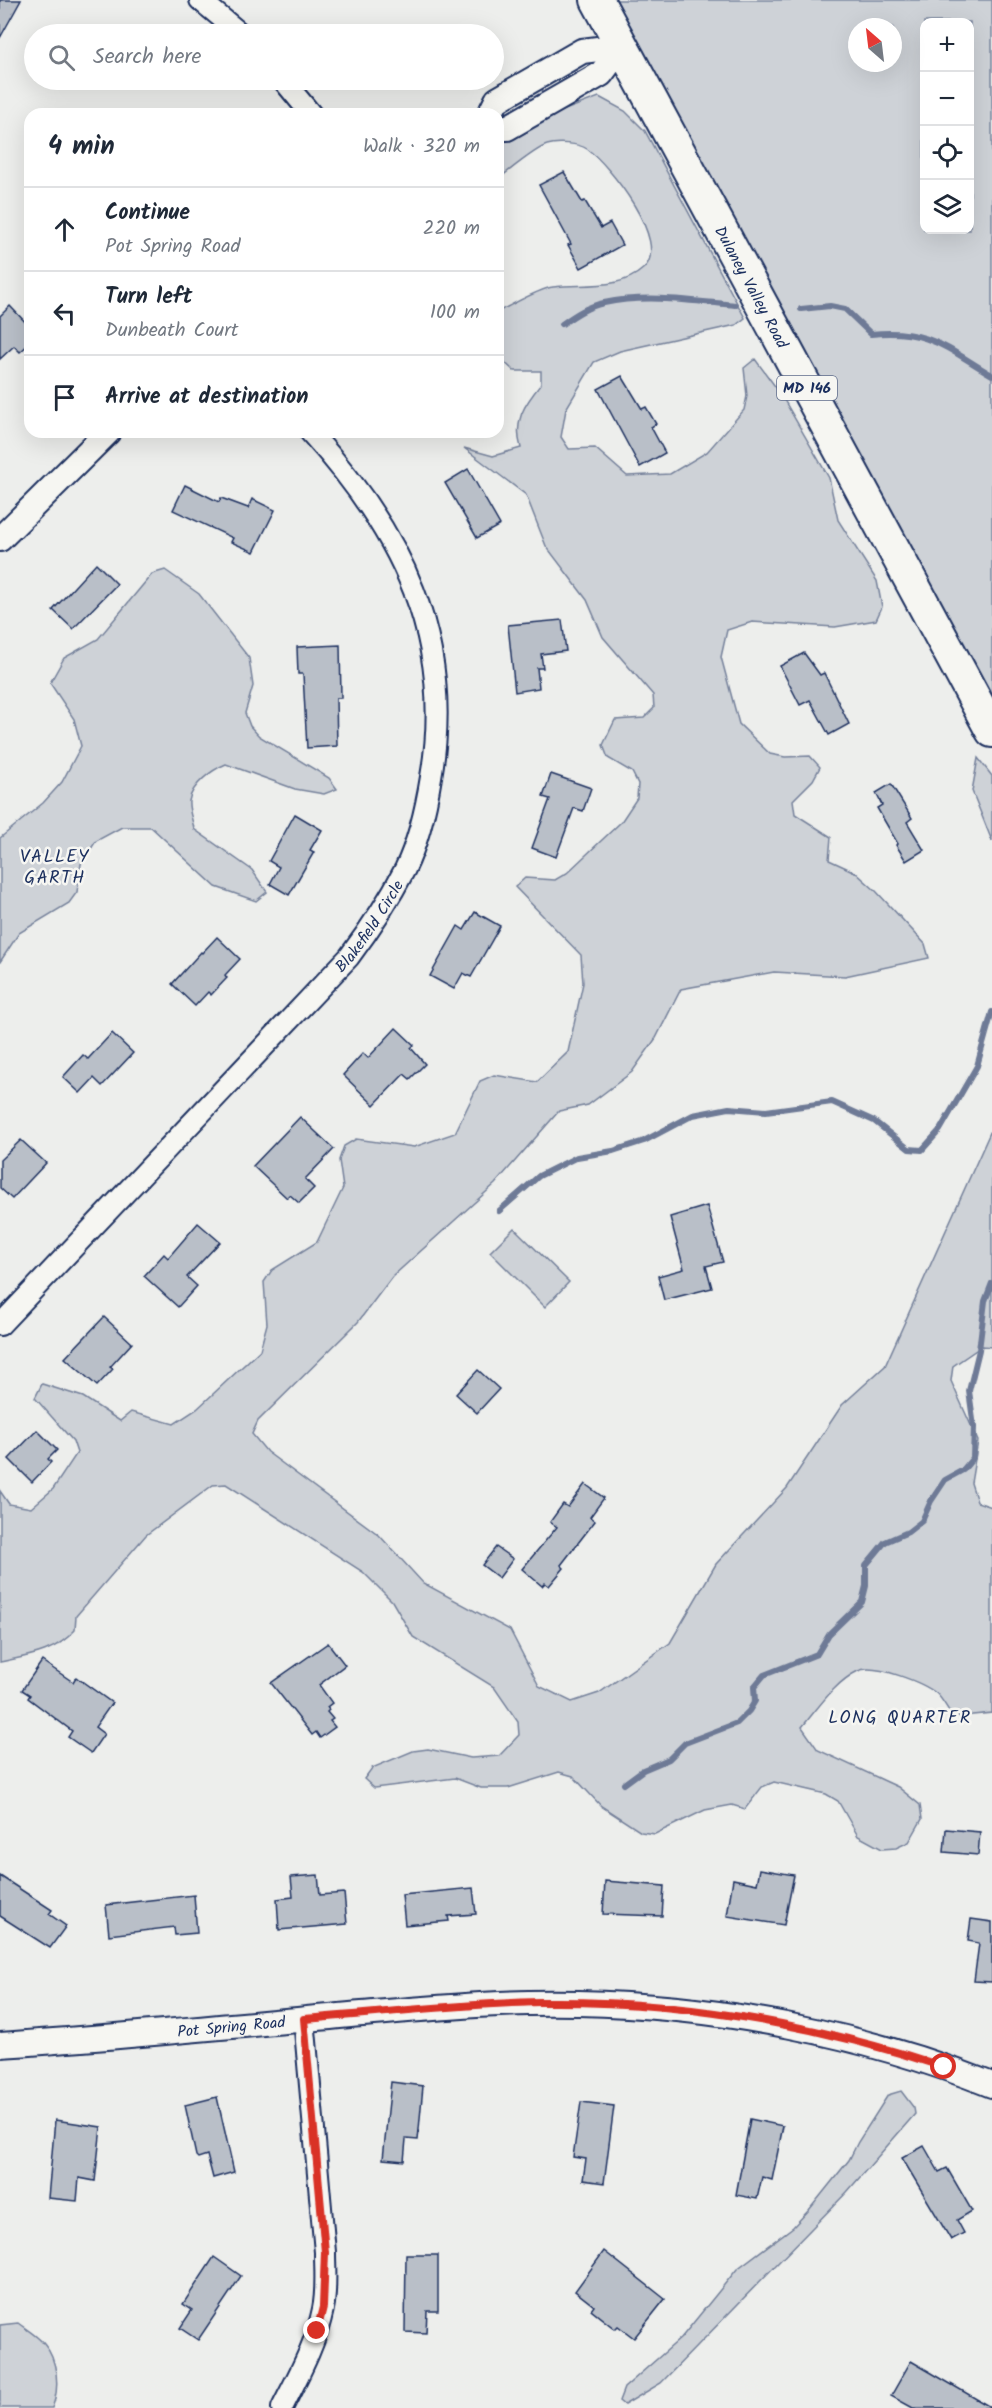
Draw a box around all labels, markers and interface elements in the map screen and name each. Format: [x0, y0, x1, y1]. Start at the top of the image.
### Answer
north arrow [848, 18, 902, 72]
map controls [920, 18, 974, 234]
button: + [920, 18, 974, 72]
search box [24, 24, 504, 90]
text: Search here [93, 40, 201, 75]
icon: search [45, 41, 78, 74]
button: − [920, 72, 974, 126]
text: 4 min [48, 126, 115, 168]
button: locate [920, 126, 974, 180]
text: Walk · 320 m [363, 131, 480, 163]
button: layers [920, 180, 974, 234]
text: Continue [105, 196, 190, 231]
icon: ahead [48, 213, 81, 246]
text: 220 m [423, 213, 480, 245]
street label: Dulaney Valley Road [707, 222, 795, 354]
text: Pot Spring Road [105, 231, 241, 263]
text: Turn left [105, 280, 192, 315]
icon: left [48, 297, 81, 330]
text: 100 m [430, 297, 480, 329]
text: Dunbeath Court [105, 315, 239, 347]
road number: MD 146 [777, 376, 837, 400]
text: Arrive at destination [105, 380, 308, 415]
icon: arrive [48, 381, 81, 414]
district label: VALLEY GARTH [20, 843, 90, 893]
street label: Blakefield Circle [329, 876, 411, 979]
district label: LONG QUARTER [828, 1704, 972, 1733]
street label: Pot Spring Road [176, 2010, 287, 2045]
route start [930, 2053, 956, 2079]
route end [303, 2317, 329, 2343]

